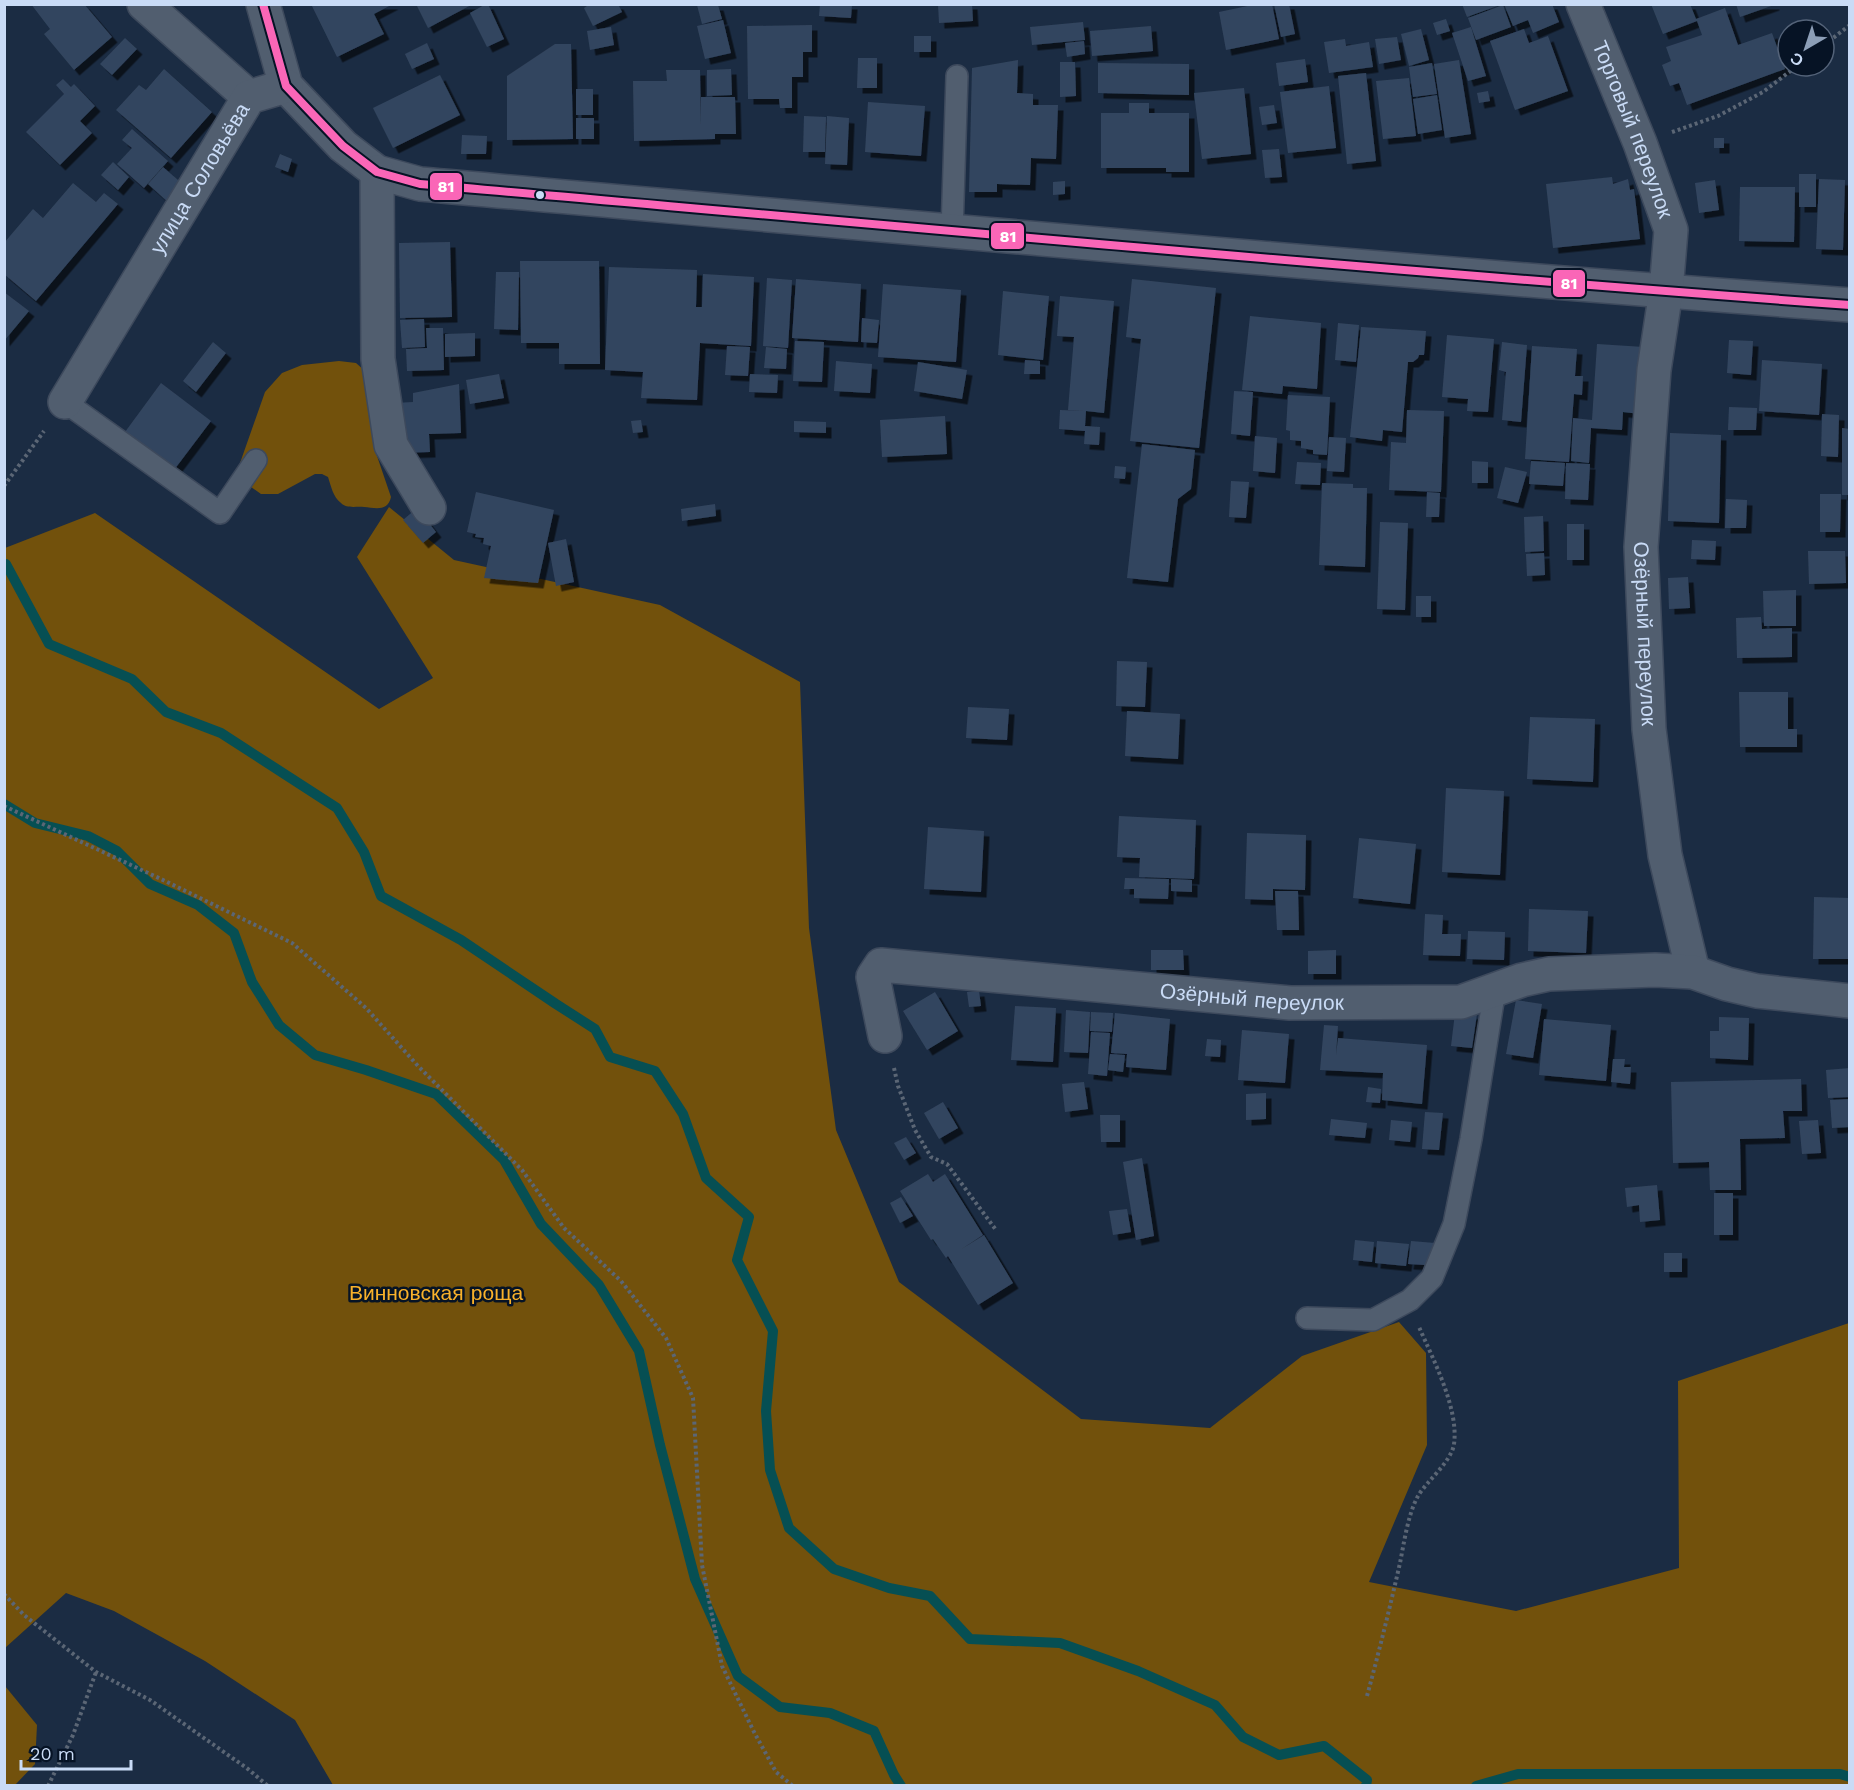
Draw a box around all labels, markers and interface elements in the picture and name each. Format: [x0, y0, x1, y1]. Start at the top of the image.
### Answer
north arrow [1776, 18, 1836, 78]
street label: Торговый переулок [1587, 37, 1679, 222]
text: С [1786, 48, 1807, 70]
street label: улица Соловьёва [144, 98, 255, 258]
line badge: 81 [429, 172, 463, 201]
text: 81 [438, 177, 454, 196]
unlabelled marker [534, 189, 546, 201]
line badge: 81 [990, 222, 1025, 250]
text: 81 [1000, 227, 1016, 246]
line badge: 81 [1552, 269, 1586, 298]
text: 81 [1561, 274, 1577, 293]
street label: Озёрный переулок [1629, 541, 1662, 727]
street label: Озёрный переулок [1159, 978, 1345, 1015]
park label: Винновская роща [349, 1280, 523, 1305]
scale bar [21, 1733, 130, 1771]
text: 20 m [30, 1743, 75, 1764]

